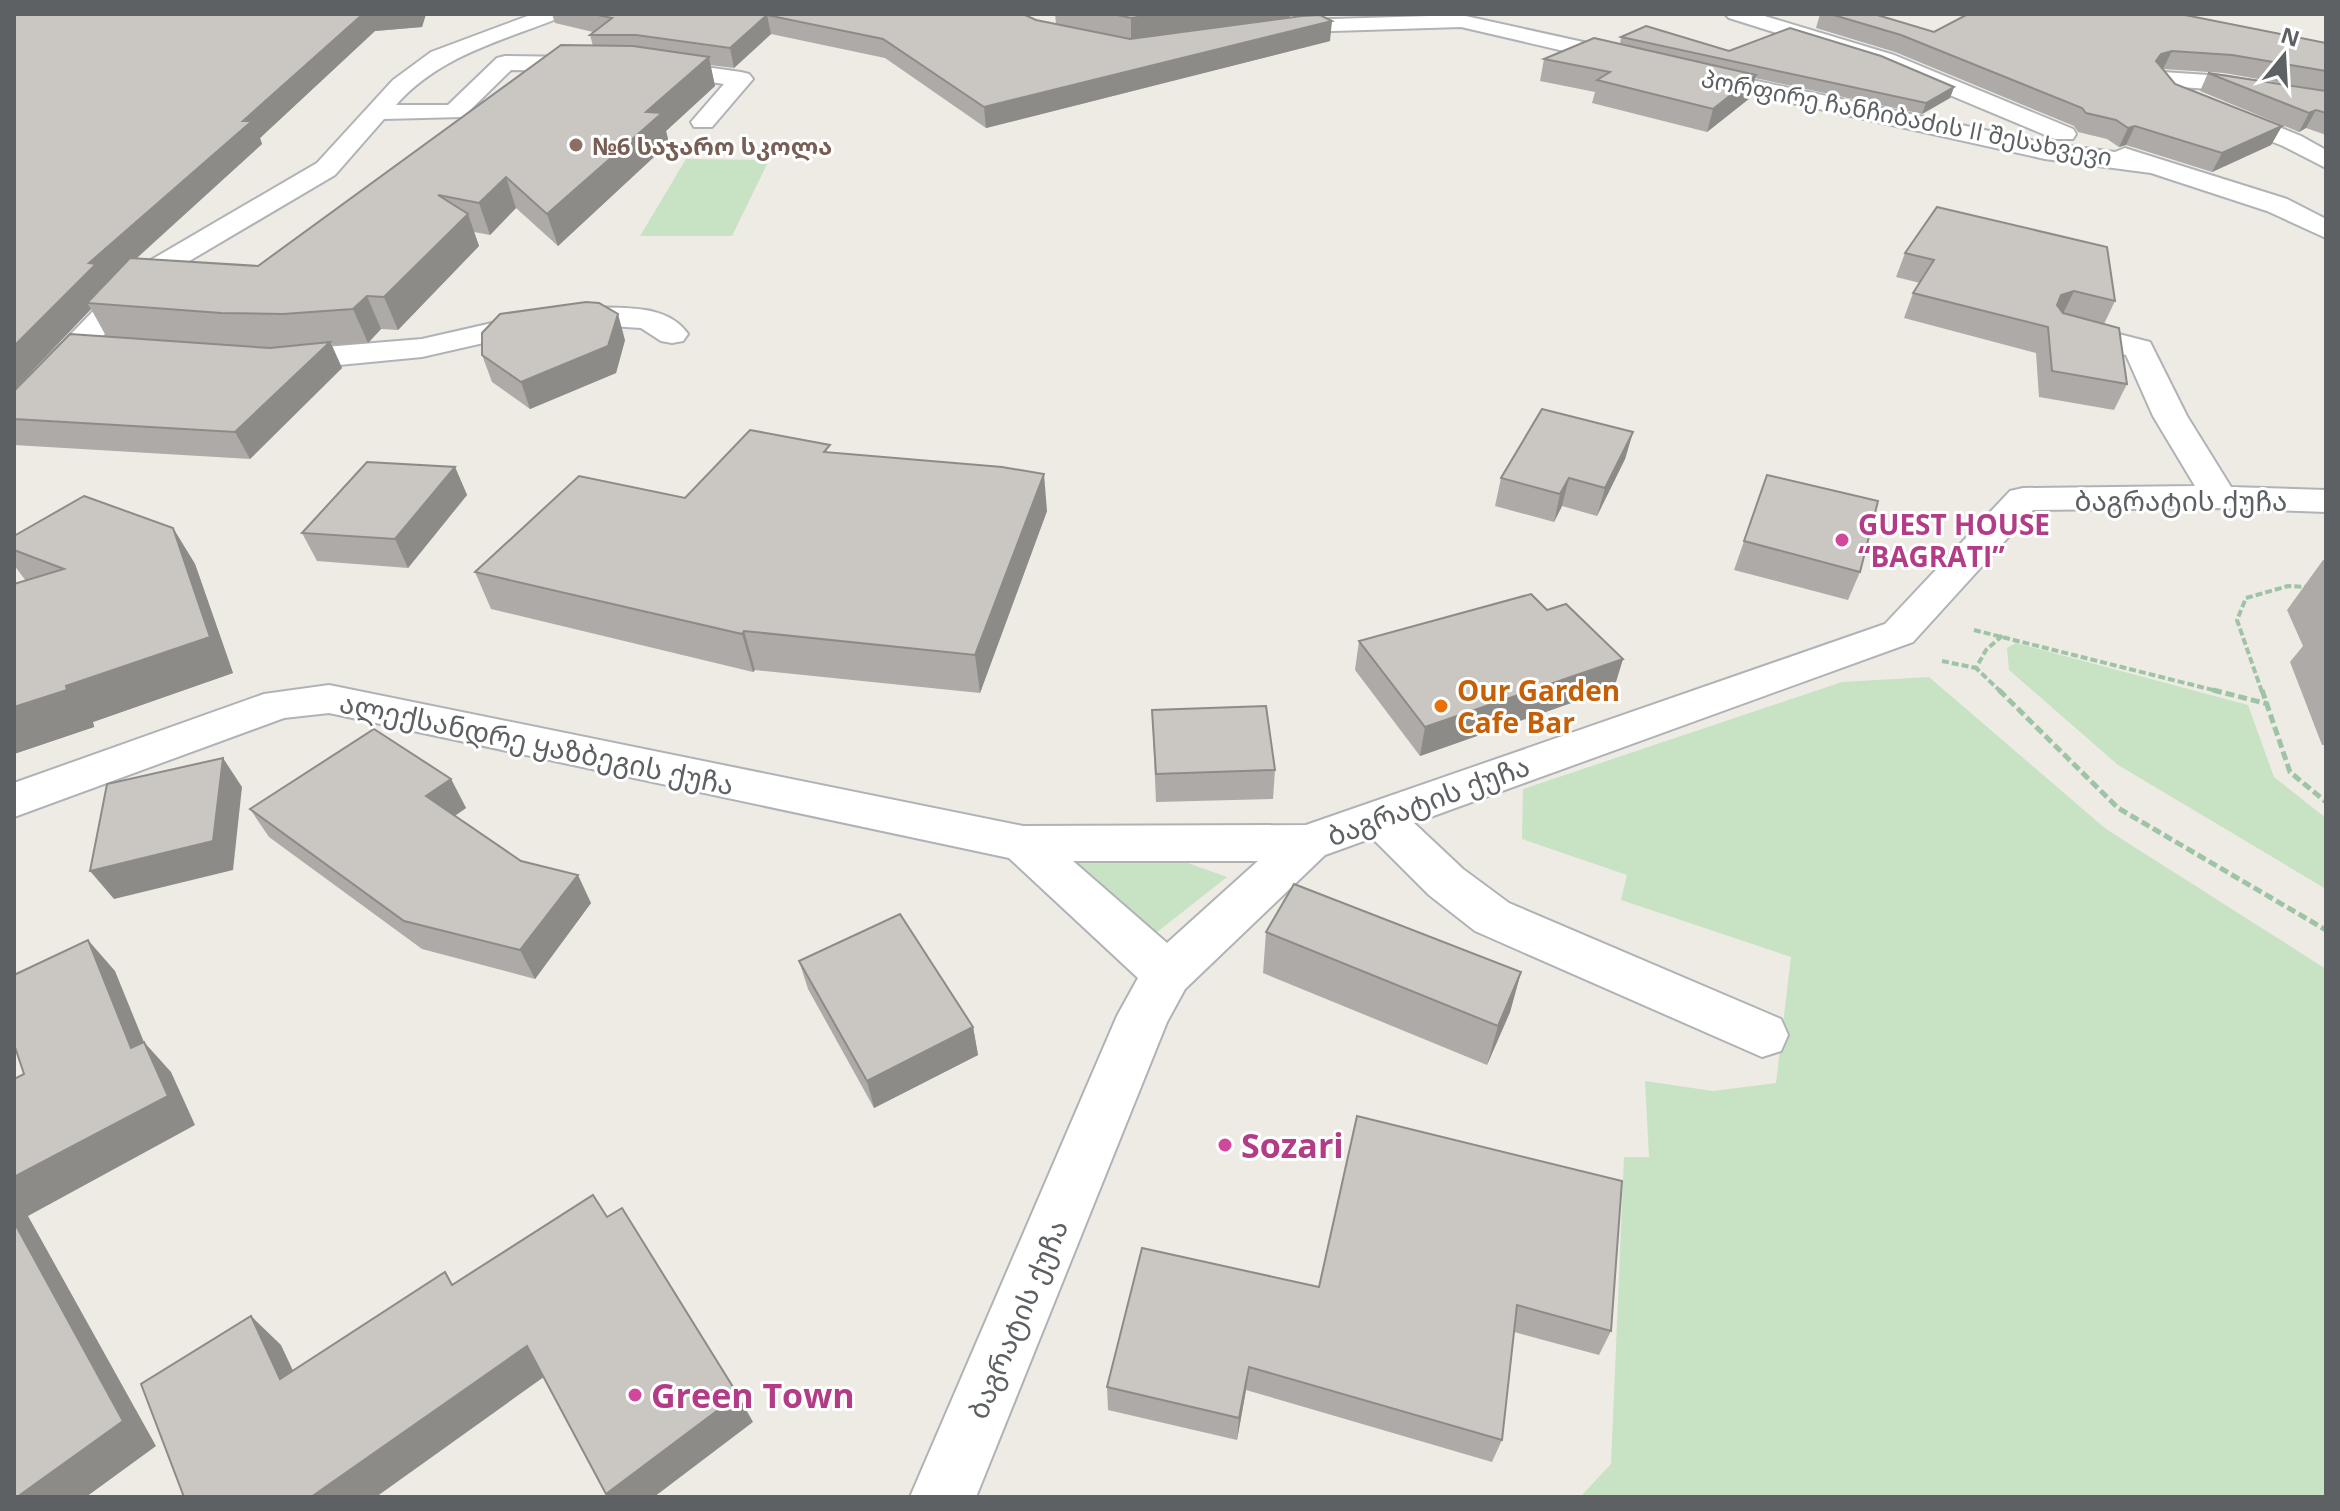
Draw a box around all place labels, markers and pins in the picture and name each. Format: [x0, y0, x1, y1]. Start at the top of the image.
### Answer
place label: №6 საჯარო სკოლა [592, 129, 832, 162]
marker: №6 საჯარო სკოლა [567, 136, 585, 154]
place label: GUEST HOUSE “BAGRATI” [1858, 505, 2050, 575]
marker: GUEST HOUSE “BAGRATI” [1833, 531, 1851, 549]
place label: Our Garden Cafe Bar [1457, 671, 1620, 741]
marker: Our Garden Cafe Bar [1432, 697, 1450, 715]
place label: Sozari [1241, 1122, 1344, 1168]
marker: Sozari [1216, 1136, 1234, 1154]
place label: Green Town [651, 1372, 855, 1418]
marker: Green Town [626, 1386, 644, 1404]

